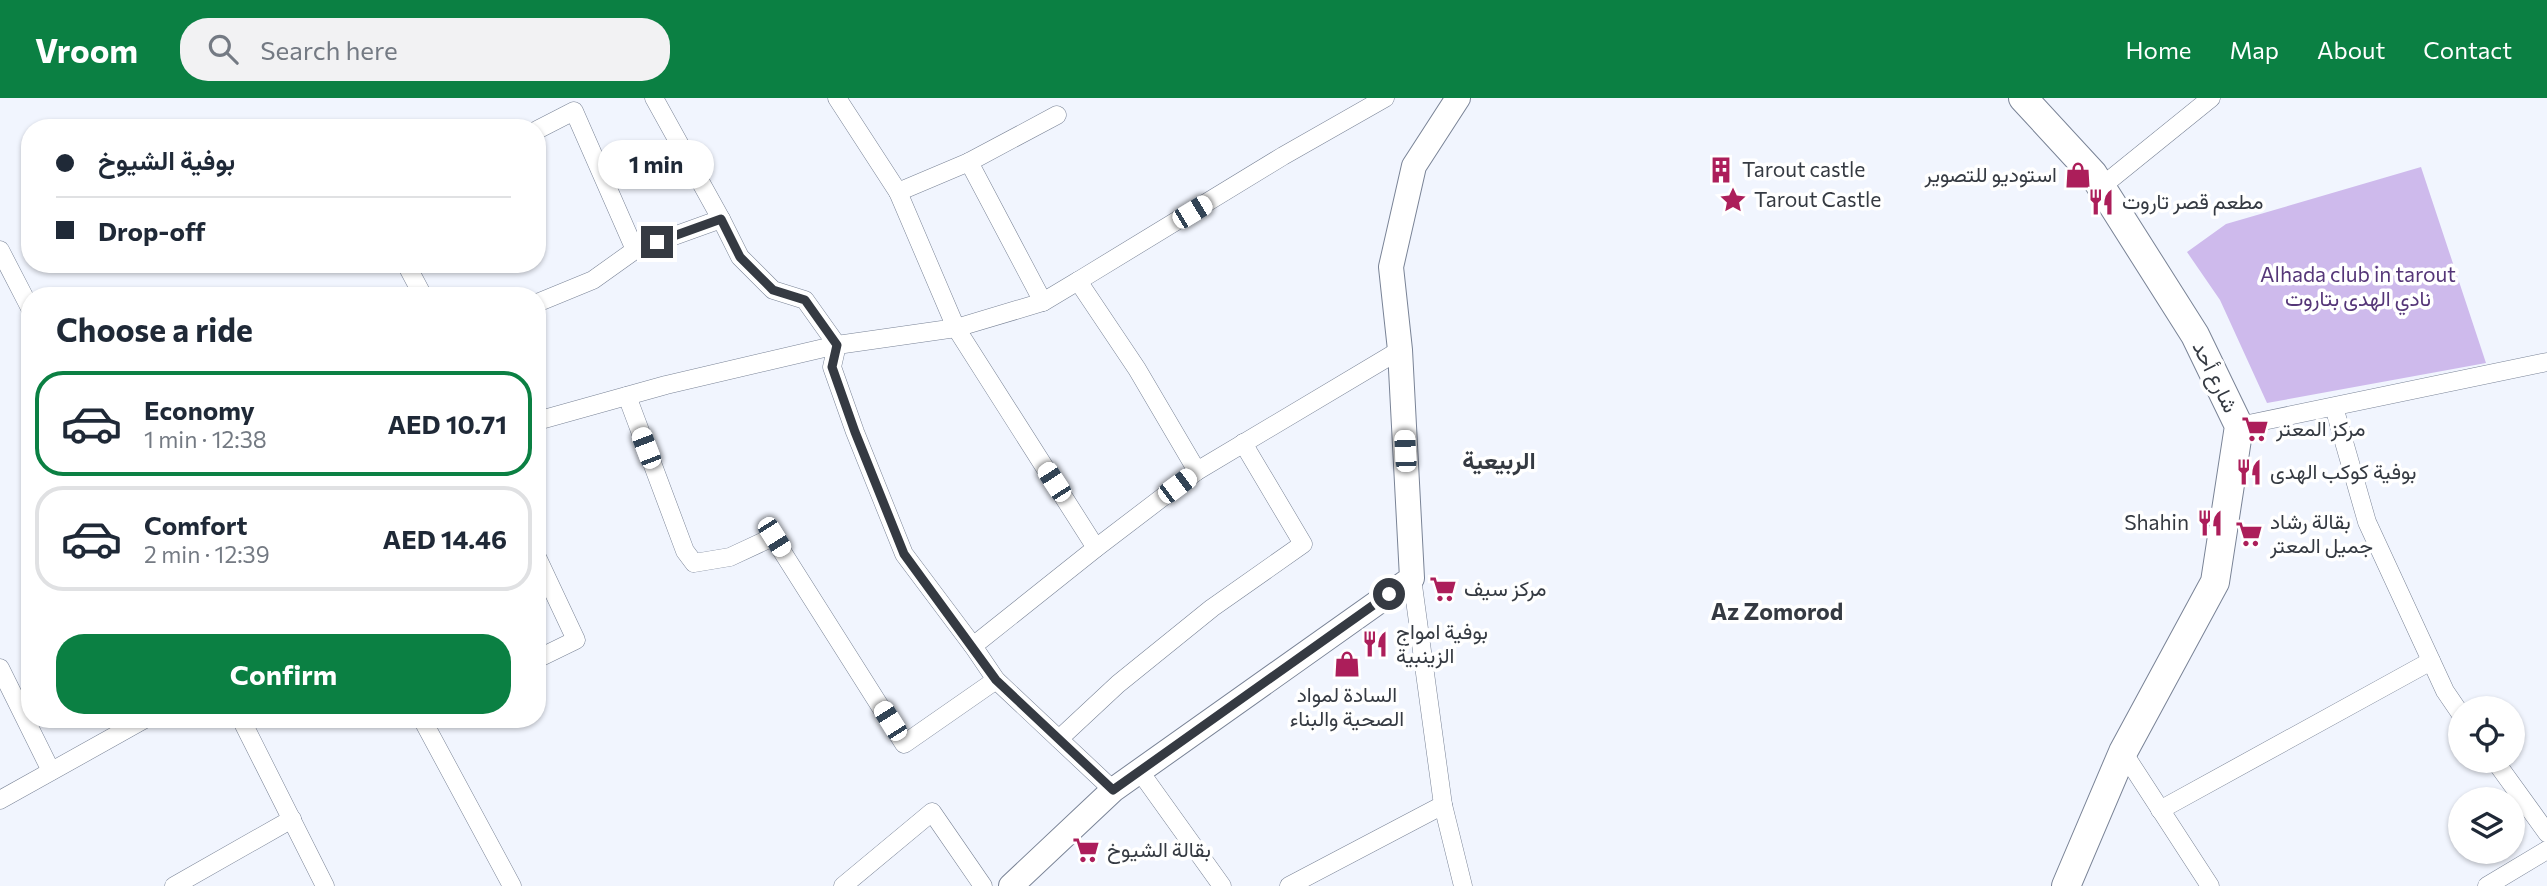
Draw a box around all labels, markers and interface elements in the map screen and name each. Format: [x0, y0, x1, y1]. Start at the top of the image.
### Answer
search box [180, 18, 670, 81]
text: Vroom [35, 29, 138, 70]
icon: search [204, 30, 242, 68]
text: Search here [260, 34, 398, 65]
text: Home [2126, 35, 2192, 64]
text: Map [2230, 35, 2279, 64]
text: About [2317, 35, 2385, 64]
text: Contact [2423, 35, 2512, 64]
callout: 1 min [599, 141, 715, 190]
text: بوفية الشيوخ [98, 144, 235, 175]
text: 1 min [629, 150, 683, 178]
building icon: Tarout castle [1706, 155, 1736, 185]
place label: Tarout castle [1742, 156, 1865, 181]
shop icon: استوديو للتصوير [2063, 160, 2093, 190]
place label: استوديو للتصوير [1924, 161, 2057, 188]
place icon: Tarout Castle [1718, 185, 1748, 215]
place label: Tarout Castle [1754, 186, 1881, 211]
restaurant icon: مطعم قصر تاروت [2086, 187, 2116, 217]
place label: مطعم قصر تاروت [2122, 188, 2264, 216]
car [1169, 192, 1216, 232]
text: Drop-off [98, 215, 205, 246]
route end [641, 226, 673, 258]
park label: Alhada club in tarout نادي الهدى بتاروت [2260, 261, 2456, 316]
text: Choose a ride [56, 309, 253, 349]
street label: شارع أحد [2186, 337, 2244, 417]
icon: car [60, 392, 123, 455]
text: Economy [144, 394, 255, 425]
text: AED 10.71 [387, 408, 507, 439]
supermarket icon: مركز المعتر [2240, 414, 2270, 444]
place label: مركز المعتر [2275, 415, 2365, 442]
text: 1 min · 12:38 [144, 425, 267, 453]
car [629, 425, 664, 471]
car [1394, 429, 1417, 473]
district label: الربيعية [1462, 445, 1536, 476]
restaurant icon: بوفية كوكب الهدى [2234, 457, 2264, 487]
place label: بوفية كوكب الهدى [2270, 458, 2417, 485]
car [1034, 459, 1075, 505]
car [1154, 465, 1201, 507]
icon: car [60, 507, 123, 570]
restaurant icon: Shahin [2195, 508, 2225, 538]
place label: بقالة رشاد جميل المعتر [2269, 508, 2373, 559]
text: Comfort [144, 509, 247, 540]
place label: Shahin [2124, 509, 2189, 534]
car [754, 514, 795, 560]
supermarket icon: بقالة رشاد جميل المعتر [2234, 519, 2264, 549]
text: AED 14.46 [382, 523, 507, 554]
text: 2 min · 12:39 [144, 540, 270, 568]
supermarket icon: مركز سيف [1428, 574, 1458, 604]
place label: مركز سيف [1464, 575, 1547, 602]
route start [1373, 578, 1405, 610]
district label: Az Zomorod [1711, 597, 1843, 625]
place label: بوفية امواج الزينبية [1396, 618, 1488, 669]
restaurant icon: بوفية امواج الزينبية [1360, 629, 1390, 659]
button: Confirm [56, 634, 511, 714]
shop icon: السادة لمواد الصحية والبناء [1332, 649, 1362, 679]
place label: السادة لمواد الصحية والبناء [1290, 681, 1404, 732]
map controls [2448, 696, 2525, 864]
button: locate [2448, 696, 2525, 773]
car [870, 698, 911, 744]
button: layers [2448, 787, 2525, 864]
supermarket icon: بقالة الشيوخ [1071, 835, 1101, 865]
place label: بقالة الشيوخ [1107, 836, 1211, 864]

